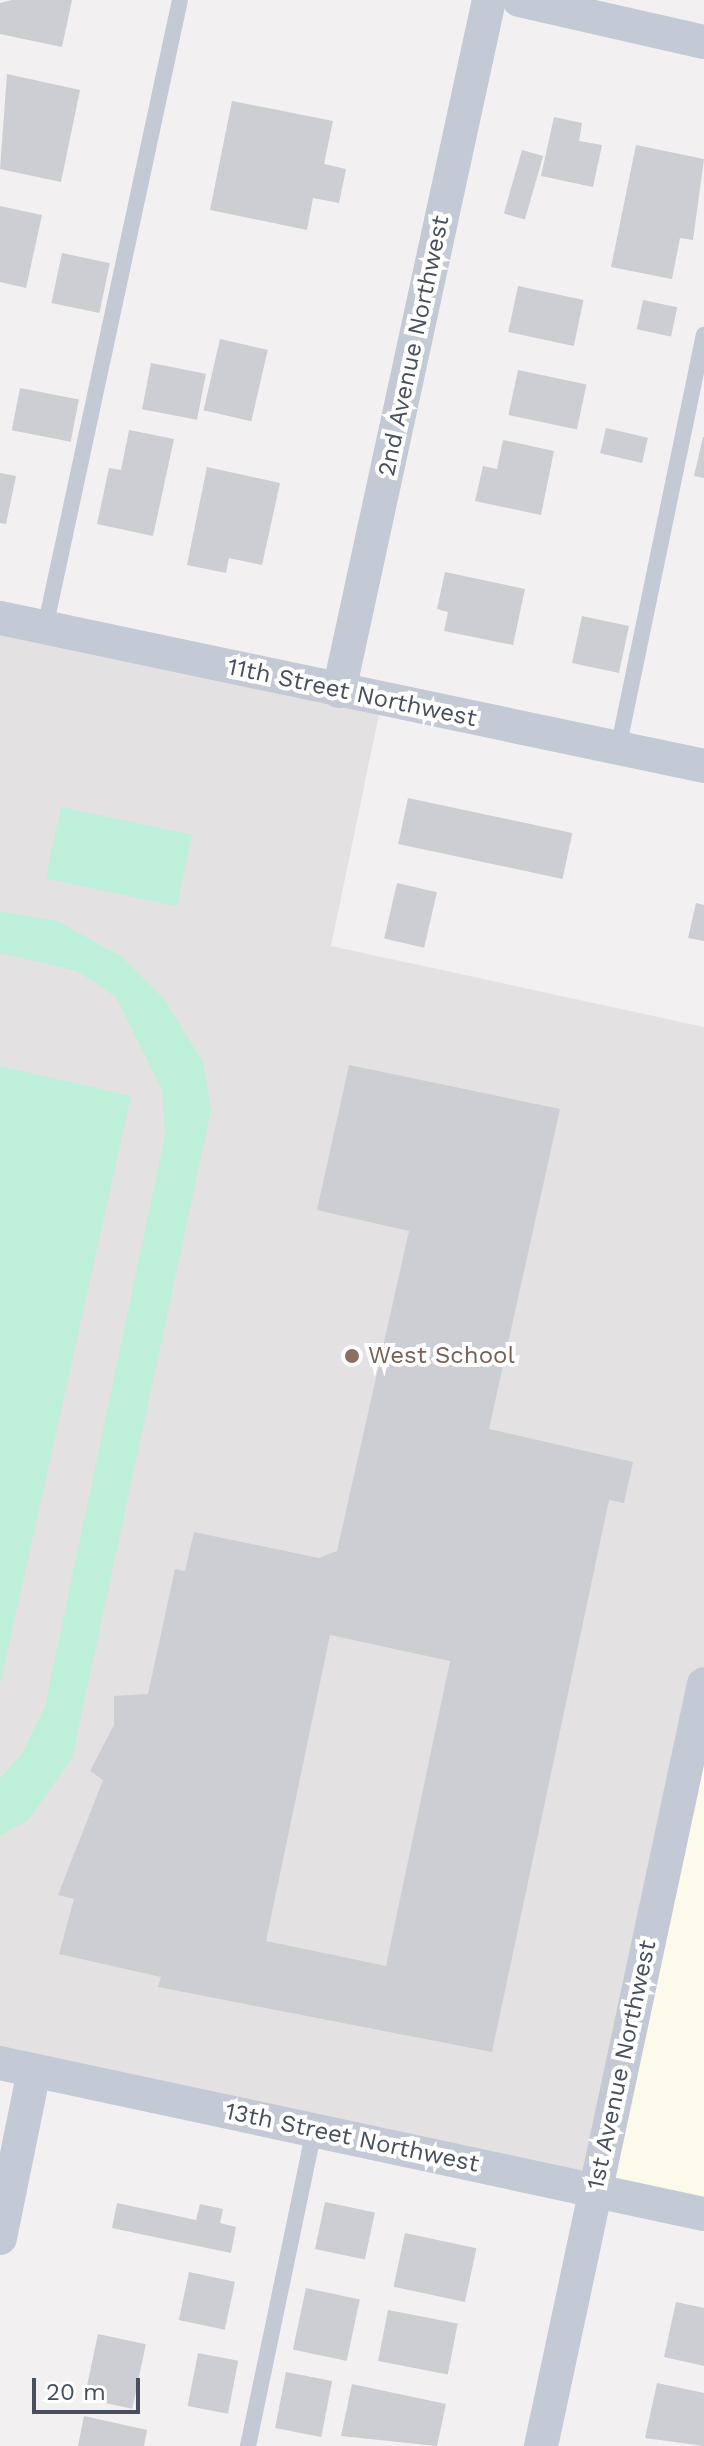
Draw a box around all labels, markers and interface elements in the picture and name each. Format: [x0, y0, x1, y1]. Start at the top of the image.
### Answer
street label: 2nd Avenue Northwest [372, 212, 456, 480]
street label: 11th Street Northwest [225, 653, 479, 733]
place label: West School [368, 1342, 515, 1370]
marker: West School [343, 1347, 361, 1365]
street label: 1st Avenue Northwest [581, 1937, 663, 2193]
street label: 13th Street Northwest [222, 2097, 482, 2179]
scale bar [36, 2362, 144, 2412]
text: 20 m [46, 2378, 106, 2406]

